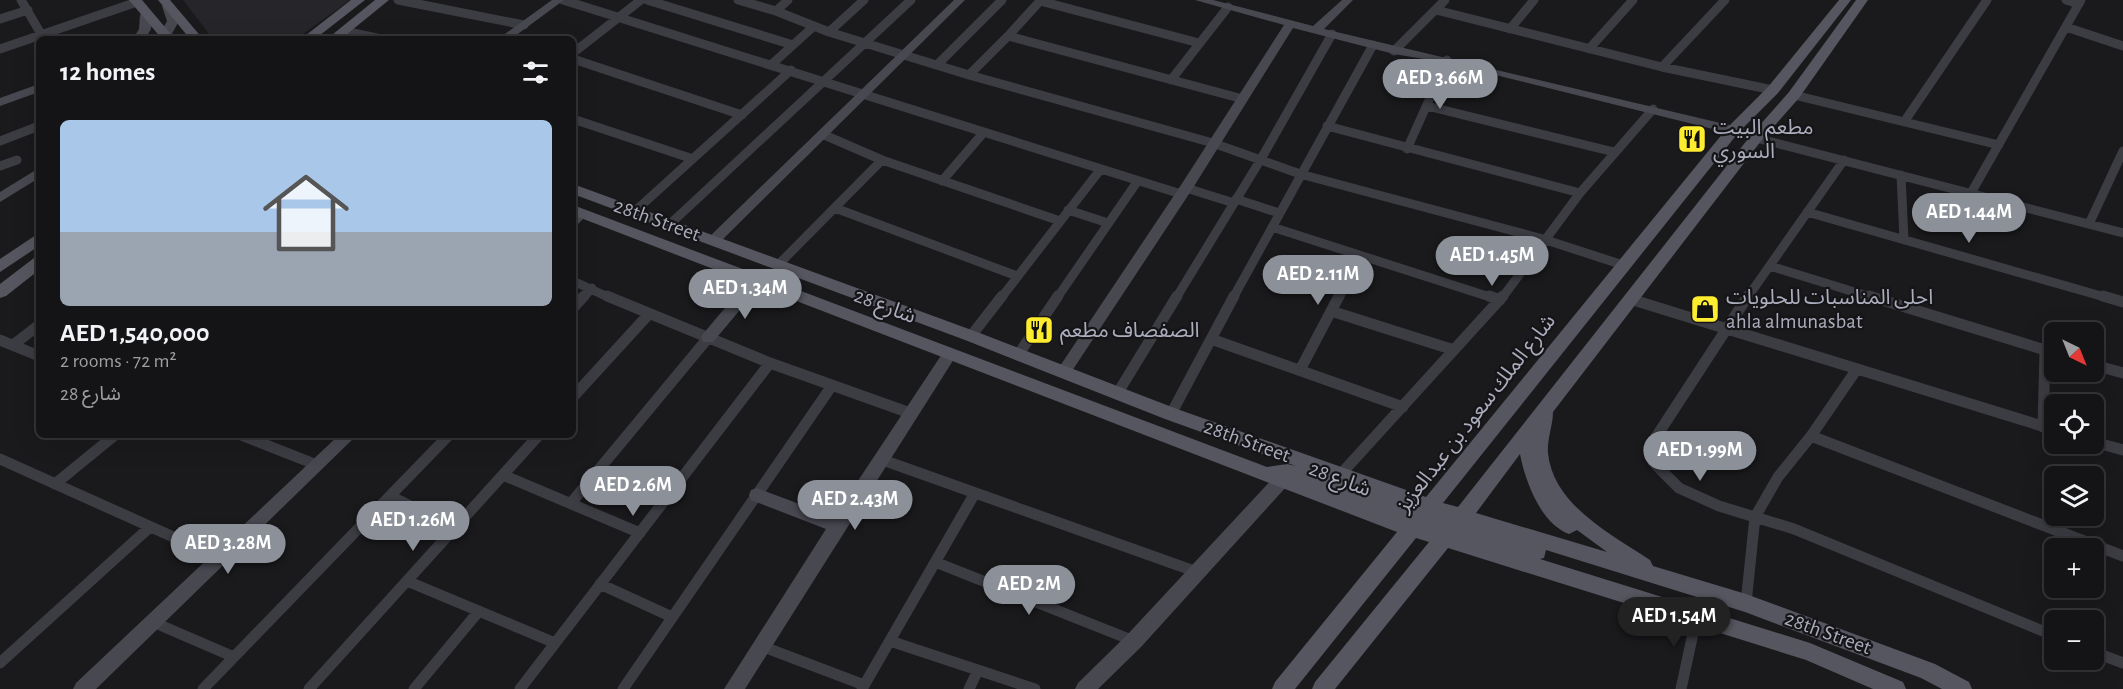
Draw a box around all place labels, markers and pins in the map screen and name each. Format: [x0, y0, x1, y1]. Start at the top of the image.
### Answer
pin: AED 3.66M [1371, 59, 1509, 110]
place label: مطعم البيت السوري [1713, 117, 1814, 166]
restaurant icon: مطعم البيت السوري [1676, 123, 1708, 155]
pin: AED 1.44M [1900, 193, 2038, 244]
pin: AED 1.45M [1423, 236, 1561, 287]
pin: AED 2.11M [1249, 255, 1387, 306]
pin: AED 1.34M [676, 269, 814, 320]
place label: احلى المناسبات للحلويات ahla almunasbat [1726, 287, 1933, 332]
shop icon: احلى المناسبات للحلويات ahla almunasbat [1689, 293, 1721, 325]
restaurant icon: الصفصاف مطعم [1023, 314, 1055, 346]
place label: الصفصاف مطعم [1060, 320, 1200, 345]
pin: AED 1.99M [1631, 431, 1769, 482]
pin: AED 2.6M [571, 466, 695, 517]
pin: AED 2.43M [786, 480, 924, 531]
pin: AED 1.26M [344, 501, 482, 552]
pin: AED 3.28M [159, 524, 297, 575]
pin: AED 2M [980, 565, 1078, 616]
pin: AED 1.54M [1605, 597, 1743, 648]

